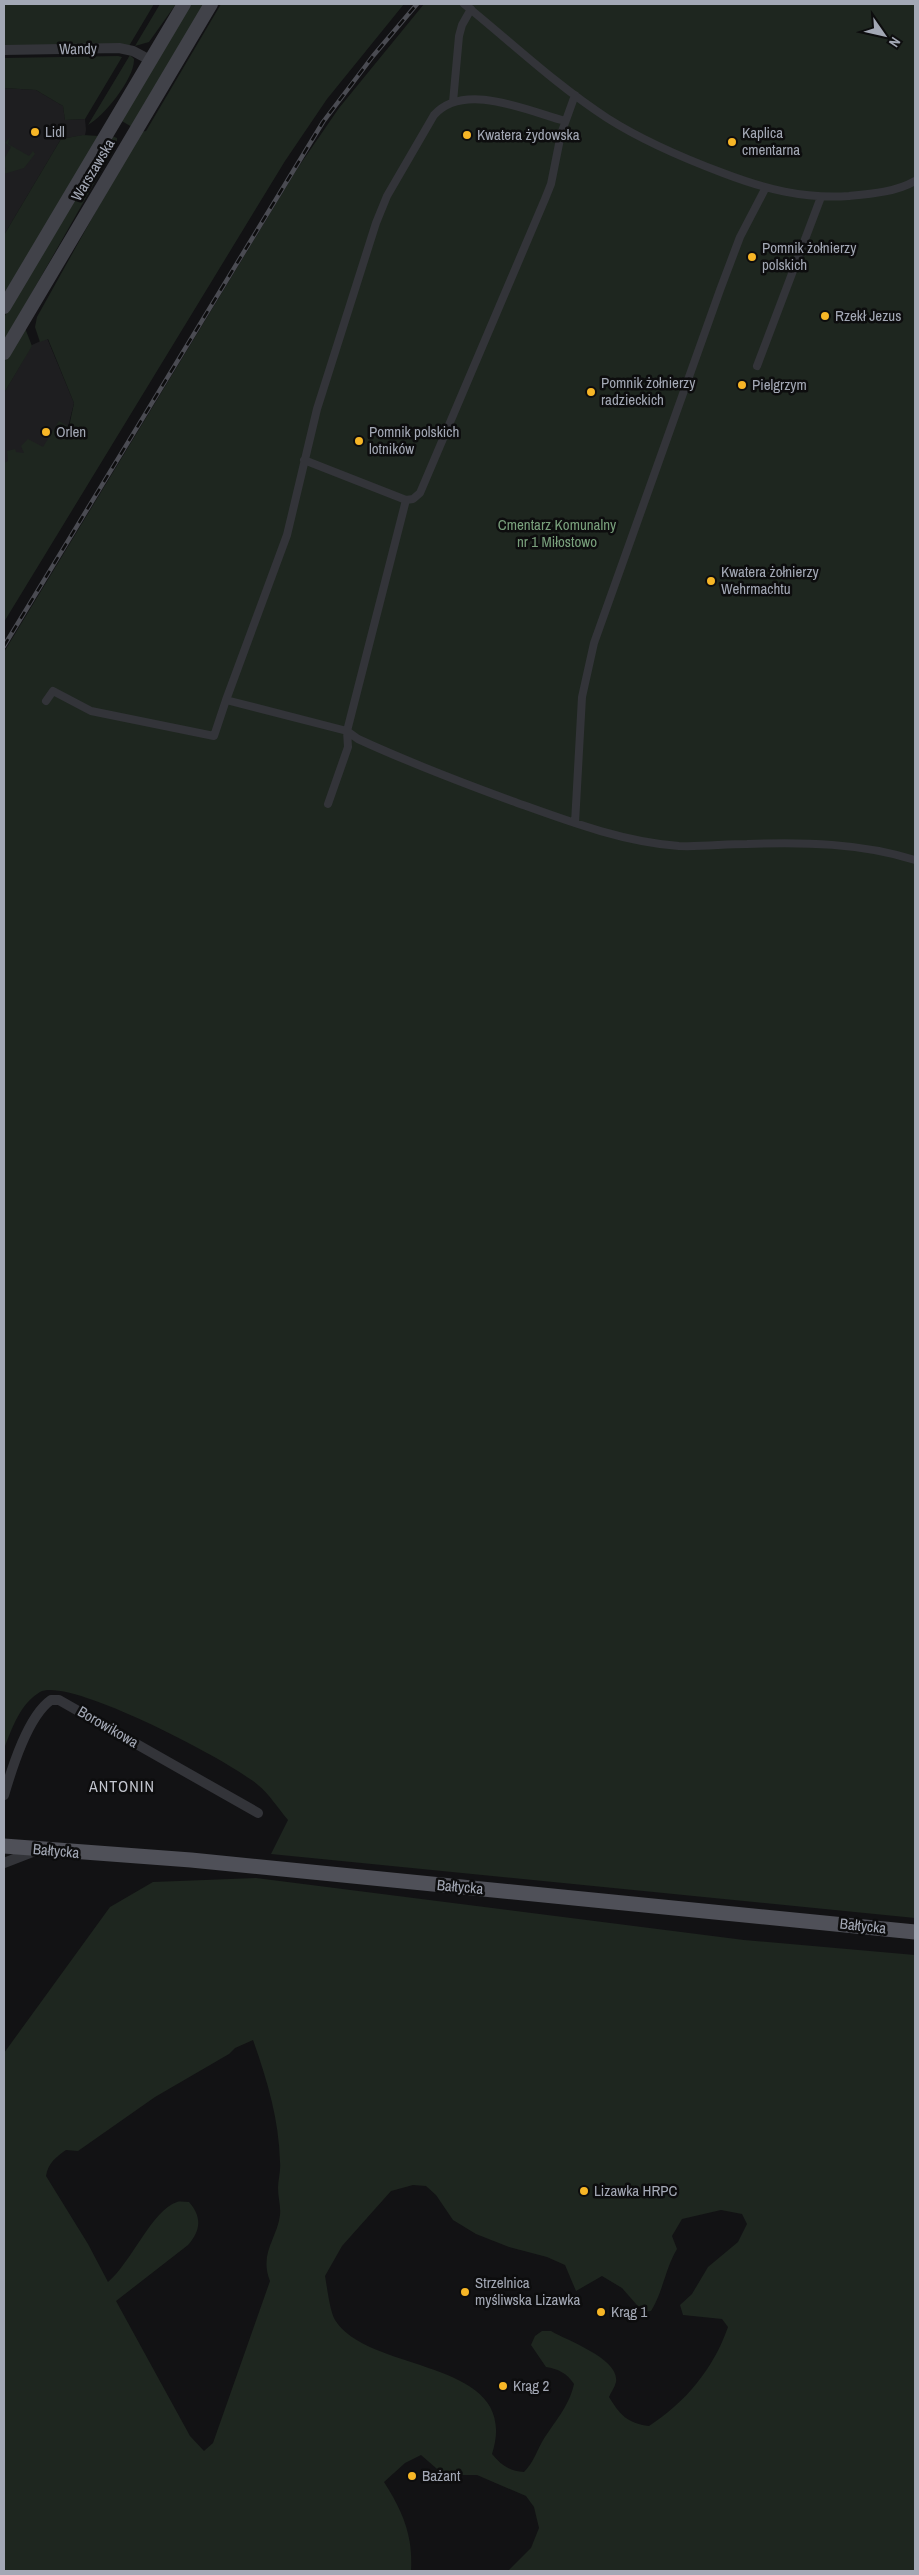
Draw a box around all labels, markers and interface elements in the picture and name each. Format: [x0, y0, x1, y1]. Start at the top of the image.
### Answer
north arrow [859, 10, 909, 60]
text: N [885, 34, 905, 51]
street label: Wandy [59, 38, 98, 59]
place label: Lidl [45, 121, 65, 142]
place label: Kaplica cmentarna [742, 122, 800, 160]
place label: Kwatera żydowska [477, 124, 580, 145]
marker: Lidl [29, 126, 41, 138]
marker: Kwatera żydowska [461, 129, 473, 141]
street label: Warszawska [66, 135, 119, 205]
marker: Kaplica cmentarna [726, 136, 738, 148]
place label: Pomnik żołnierzy polskich [762, 237, 857, 275]
marker: Pomnik żołnierzy polskich [746, 251, 758, 263]
place label: Rzekł Jezus [835, 305, 901, 326]
marker: Rzekł Jezus [819, 310, 831, 322]
place label: Pomnik żołnierzy radzieckich [601, 372, 696, 410]
place label: Pielgrzym [752, 374, 807, 395]
marker: Pielgrzym [736, 379, 748, 391]
marker: Pomnik żołnierzy radzieckich [585, 386, 597, 398]
place label: Orlen [56, 421, 86, 442]
place label: Pomnik polskich lotników [369, 421, 459, 459]
marker: Orlen [40, 426, 52, 438]
marker: Pomnik polskich lotników [353, 435, 365, 447]
park label: Cmentarz Komunalny nr 1 Miłostowo [498, 514, 617, 552]
place label: Kwatera żołnierzy Wehrmachtu [721, 561, 820, 599]
marker: Kwatera żołnierzy Wehrmachtu [705, 575, 717, 587]
street label: Borowikowa [74, 1701, 143, 1752]
district label: ANTONIN [88, 1775, 155, 1797]
street label: Bałtycka [32, 1838, 80, 1863]
street label: Bałtycka [436, 1874, 484, 1899]
street label: Bałtycka [839, 1913, 887, 1938]
place label: Lizawka HRPC [594, 2180, 678, 2201]
marker: Lizawka HRPC [578, 2185, 590, 2197]
place label: Strzelnica myśliwska Lizawka [475, 2272, 580, 2310]
marker: Strzelnica myśliwska Lizawka [459, 2286, 471, 2298]
place label: Krąg 1 [611, 2301, 647, 2322]
marker: Krąg 1 [595, 2306, 607, 2318]
place label: Krąg 2 [513, 2375, 549, 2396]
marker: Krąg 2 [497, 2380, 509, 2392]
place label: Bażant [422, 2465, 461, 2486]
marker: Bażant [406, 2470, 418, 2482]

